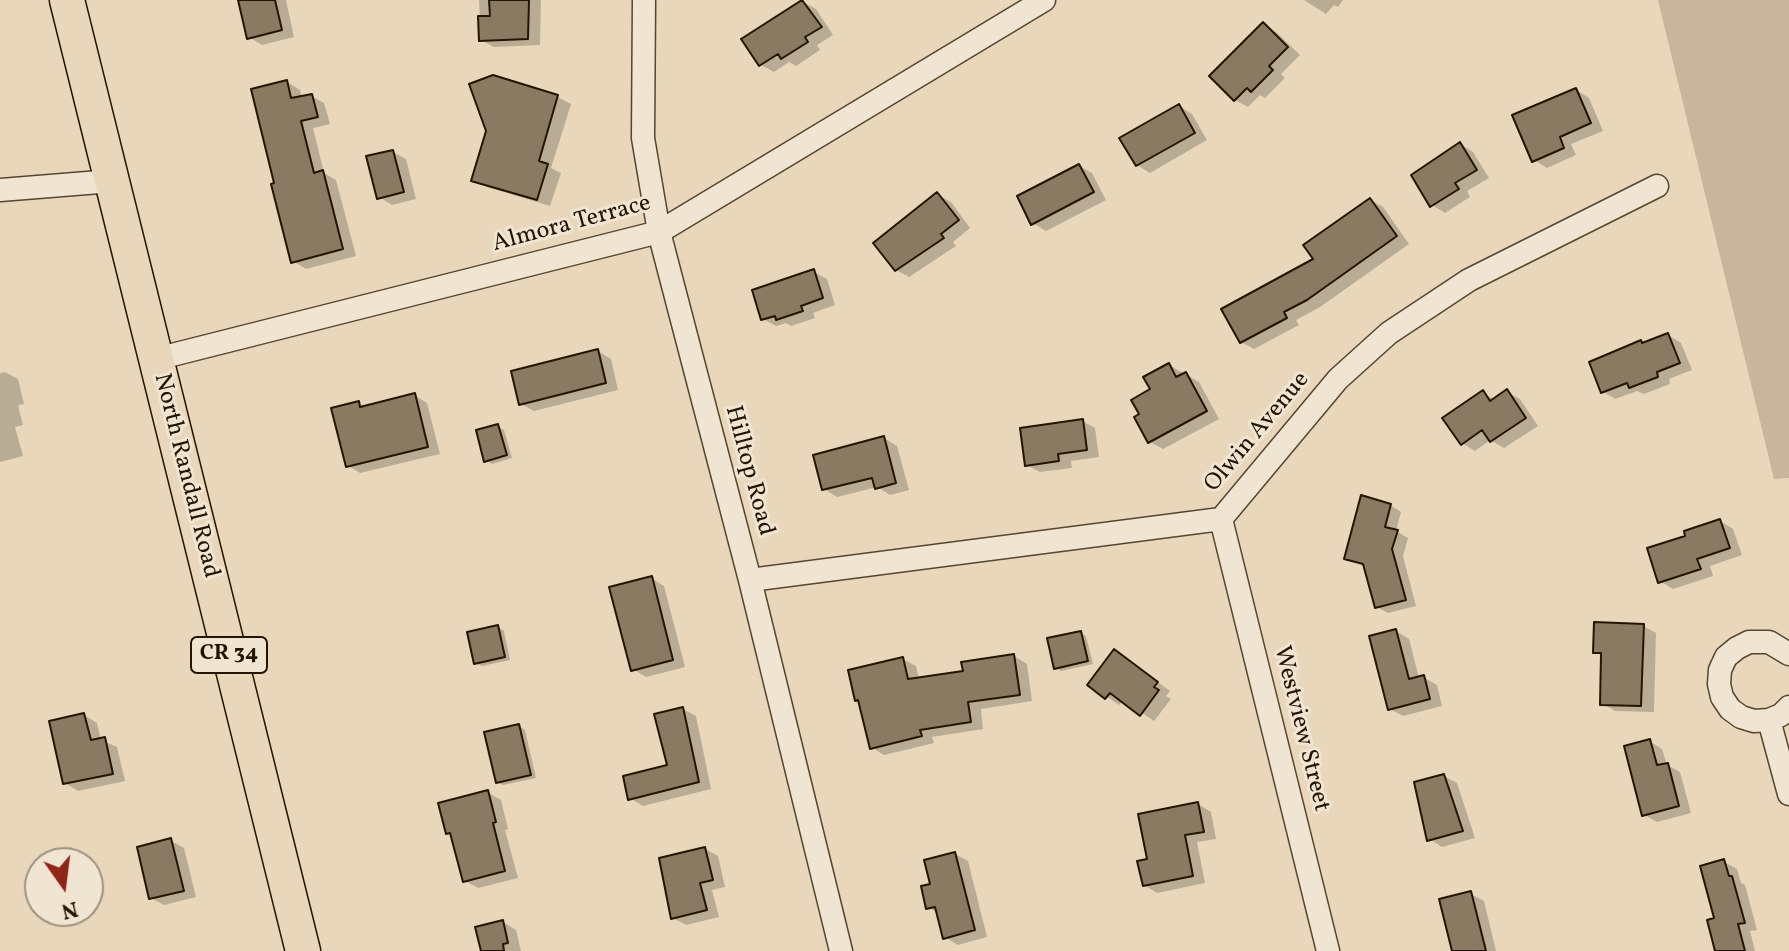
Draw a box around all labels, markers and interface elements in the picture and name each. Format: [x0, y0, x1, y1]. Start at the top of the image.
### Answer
street label: Almora Terrace [490, 190, 654, 260]
street label: Olwin Avenue [1199, 367, 1317, 499]
street label: North Randall Road [146, 371, 224, 581]
street label: Hilltop Road [717, 403, 779, 539]
road number: CR 34 [191, 637, 267, 673]
street label: Westview Street [1266, 643, 1334, 815]
north arrow [24, 847, 104, 927]
text: N [58, 892, 81, 926]

